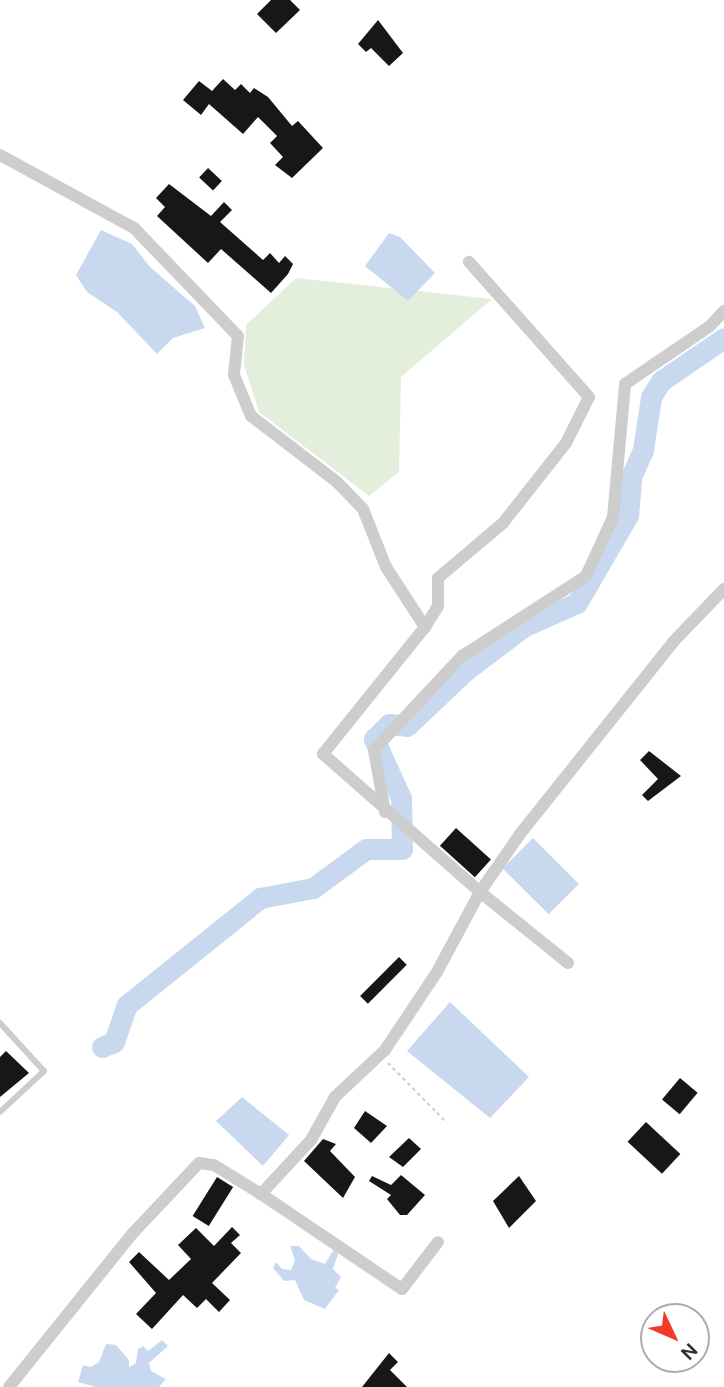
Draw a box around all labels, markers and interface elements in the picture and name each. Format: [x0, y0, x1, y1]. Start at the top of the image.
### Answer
north arrow [640, 1303, 710, 1373]
text: N [675, 1338, 703, 1365]

